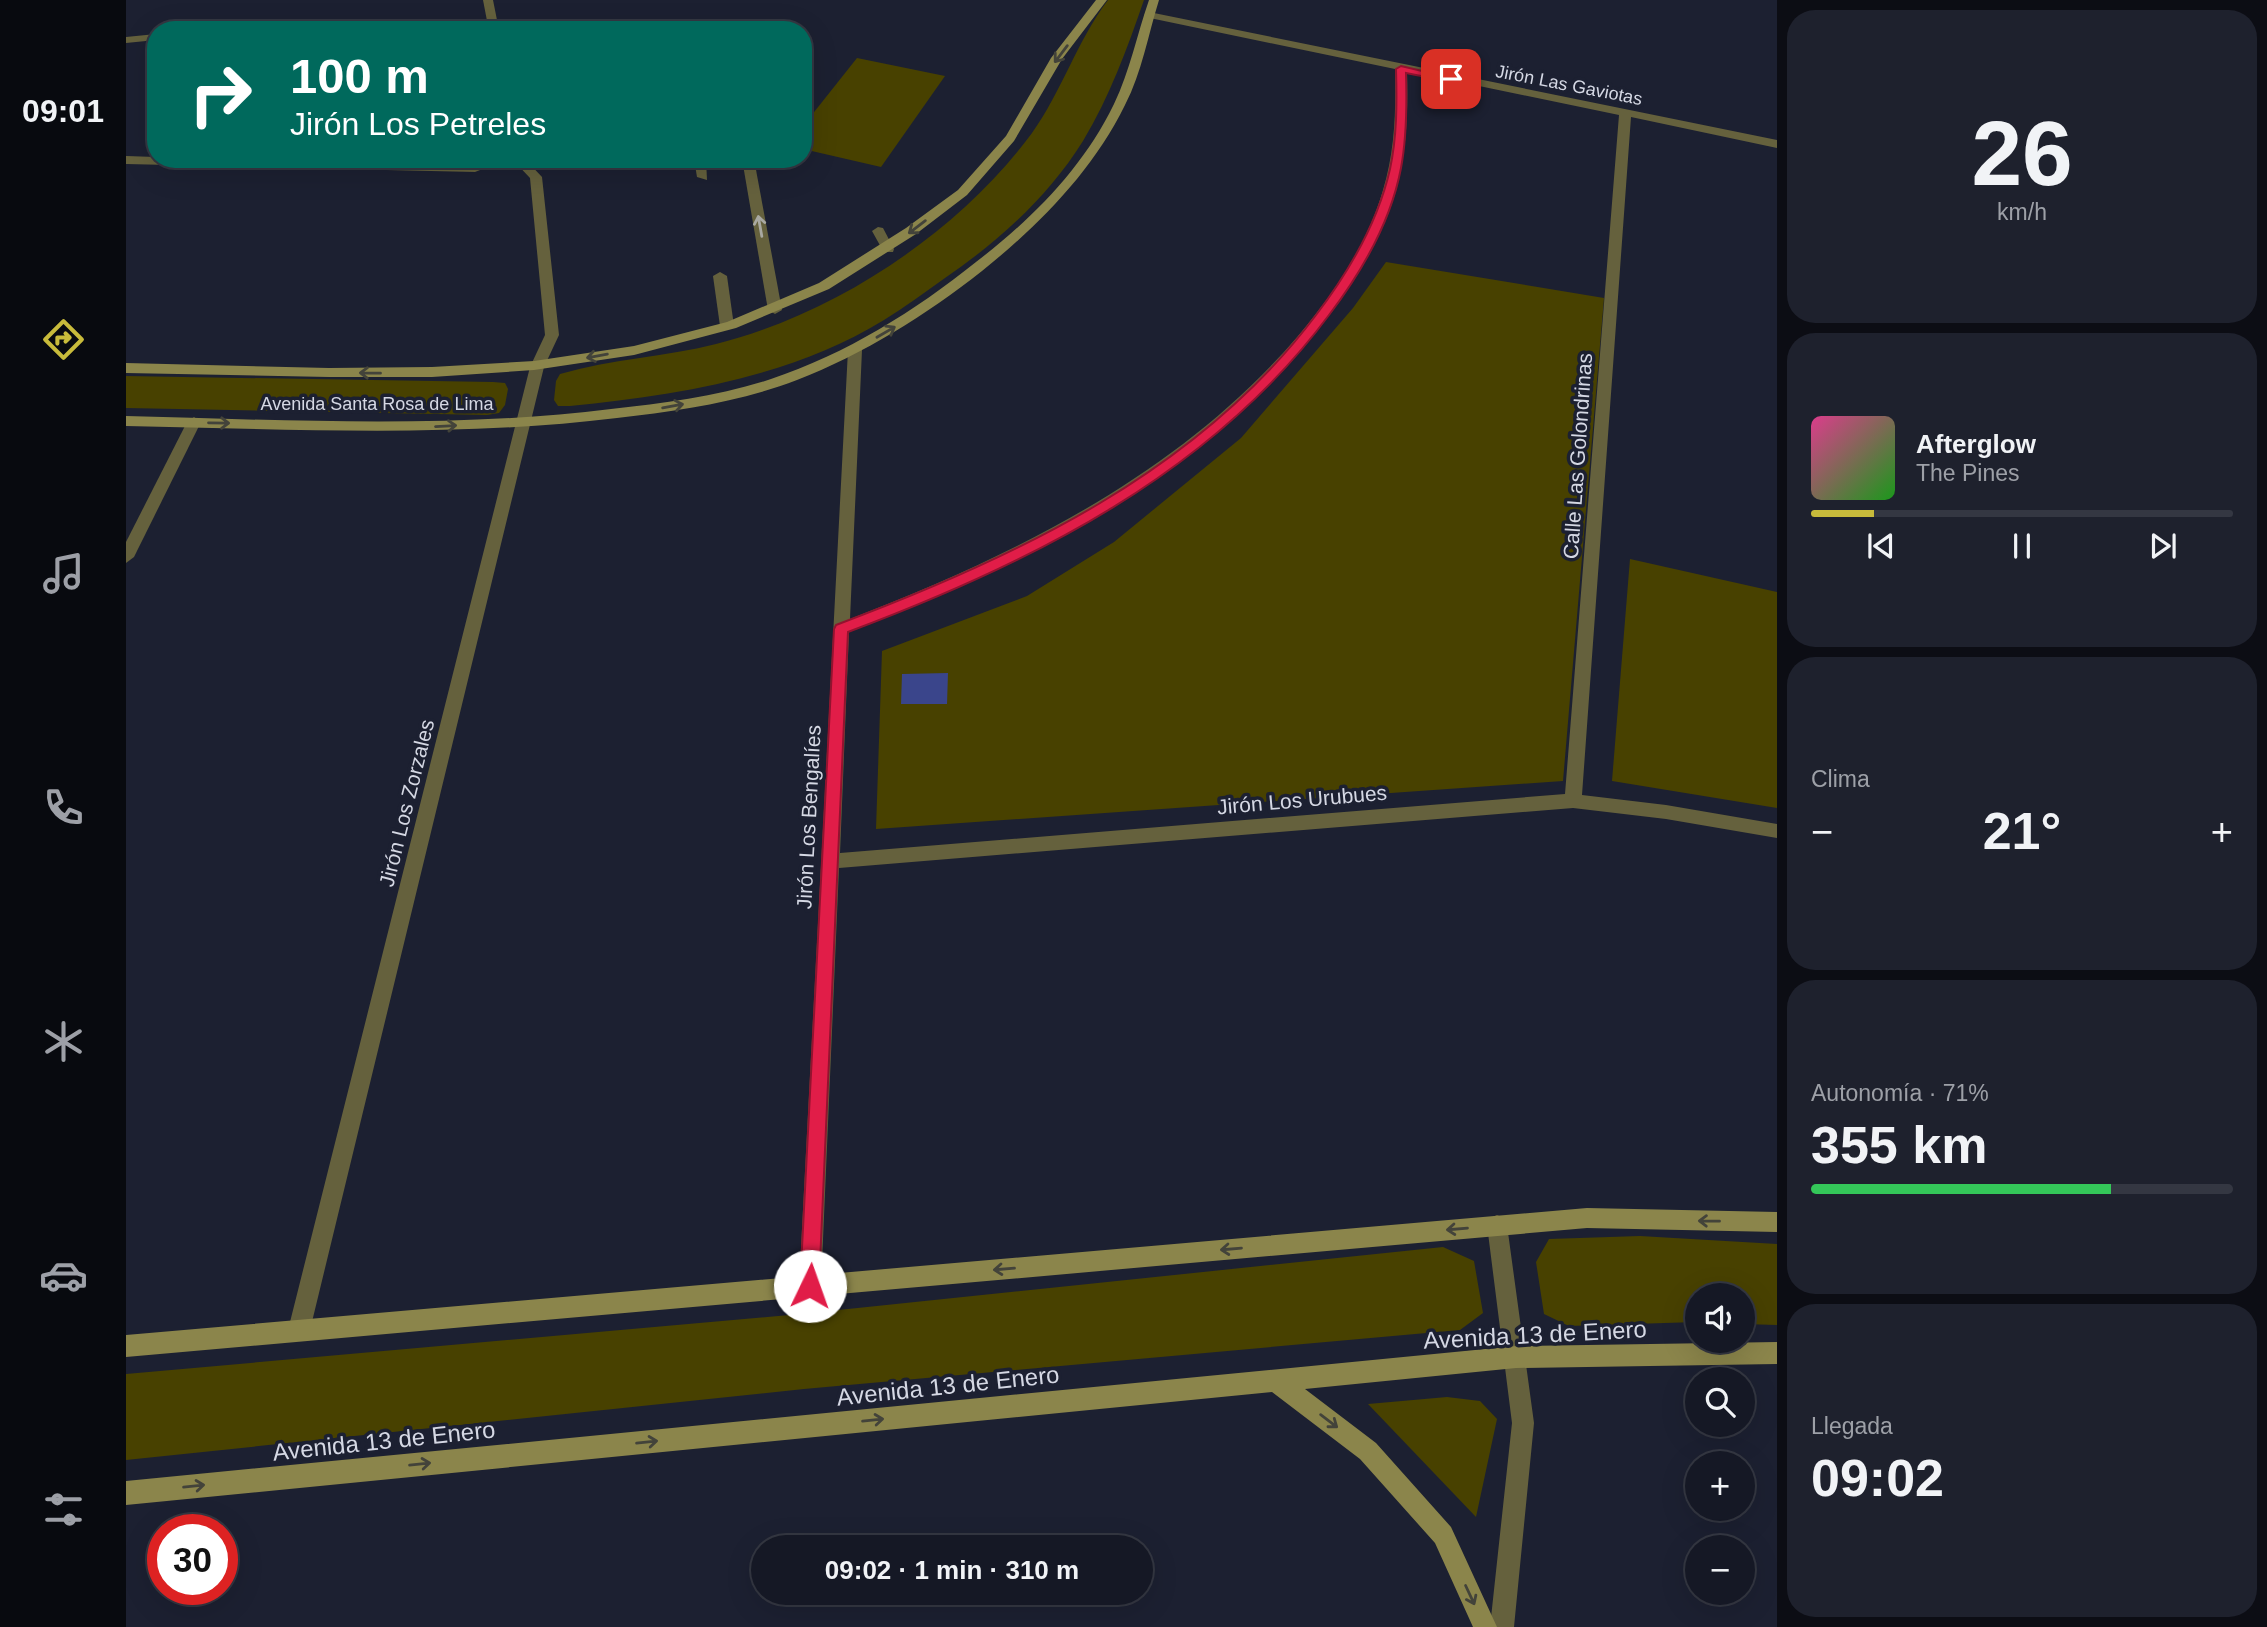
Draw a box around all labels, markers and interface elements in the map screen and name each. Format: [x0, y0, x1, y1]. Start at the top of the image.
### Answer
one-way arrow [1053, 44, 1068, 63]
icon: right [175, 49, 266, 140]
text: 100 m [290, 49, 429, 103]
pin [1421, 49, 1481, 109]
icon: arrive [1432, 60, 1470, 98]
street label: Jirón Las Gaviotas [1494, 61, 1644, 109]
text: 09:01 [22, 93, 104, 129]
text: 26 [1971, 103, 2073, 204]
text: Jirón Los Petreles [290, 106, 546, 142]
text: km/h [1997, 199, 2047, 225]
one-way arrow [753, 215, 766, 238]
one-way arrow [909, 219, 927, 234]
icon: directions [39, 315, 88, 364]
one-way arrow [876, 324, 896, 338]
one-way arrow [586, 350, 609, 363]
street label: Calle Las Golondrinas [1559, 352, 1596, 560]
one-way arrow [359, 366, 382, 380]
street label: Avenida Santa Rosa de Lima [261, 394, 494, 414]
one-way arrow [661, 398, 683, 412]
one-way arrow [207, 416, 230, 430]
one-way arrow [434, 419, 457, 432]
text: Afterglow [1916, 429, 2036, 459]
text: The Pines [1916, 460, 2020, 486]
icon: previous [1862, 527, 1900, 565]
icon: pause [2003, 527, 2041, 565]
icon: next [2144, 527, 2182, 565]
icon: music [39, 549, 88, 598]
street label: Jirón Los Zorzales [375, 717, 438, 889]
street label: Jirón Los Bengalíes [792, 724, 825, 910]
text: Clima [1811, 766, 1870, 792]
street label: Jirón Los Urubues [1216, 781, 1388, 818]
icon: phone [39, 783, 88, 832]
text: 21° [1983, 802, 2061, 860]
text: − [1811, 811, 1833, 853]
text: + [2211, 811, 2233, 853]
icon: climate [39, 1017, 88, 1066]
text: Autonomía · 71% [1811, 1080, 1989, 1106]
text: 355 km [1811, 1116, 1987, 1174]
one-way arrow [1698, 1214, 1721, 1228]
one-way arrow [1446, 1223, 1469, 1236]
one-way arrow [1220, 1243, 1242, 1256]
position arrow [773, 1249, 847, 1323]
icon: car [39, 1251, 88, 1300]
one-way arrow [993, 1262, 1016, 1275]
map controls [1685, 1283, 1755, 1605]
button: sound [1685, 1283, 1755, 1353]
street label: Avenida 13 de Enero [1423, 1315, 1647, 1354]
street label: Avenida 13 de Enero [835, 1360, 1061, 1411]
button: search [1685, 1367, 1755, 1437]
one-way arrow [861, 1413, 884, 1426]
text: Llegada [1811, 1413, 1893, 1439]
one-way arrow [1319, 1414, 1338, 1429]
street label: Avenida 13 de Enero [271, 1415, 497, 1466]
one-way arrow [635, 1435, 658, 1448]
text: 09:02 [1811, 1449, 1944, 1507]
button: + [1685, 1451, 1755, 1521]
one-way arrow [409, 1457, 431, 1470]
one-way arrow [182, 1480, 205, 1493]
icon: filters [39, 1485, 88, 1534]
speed limit sign: 30 [147, 1514, 238, 1605]
button: − [1685, 1535, 1755, 1605]
text: 09:02 · 1 min · 310 m [825, 1555, 1079, 1585]
one-way arrow [1464, 1584, 1477, 1605]

